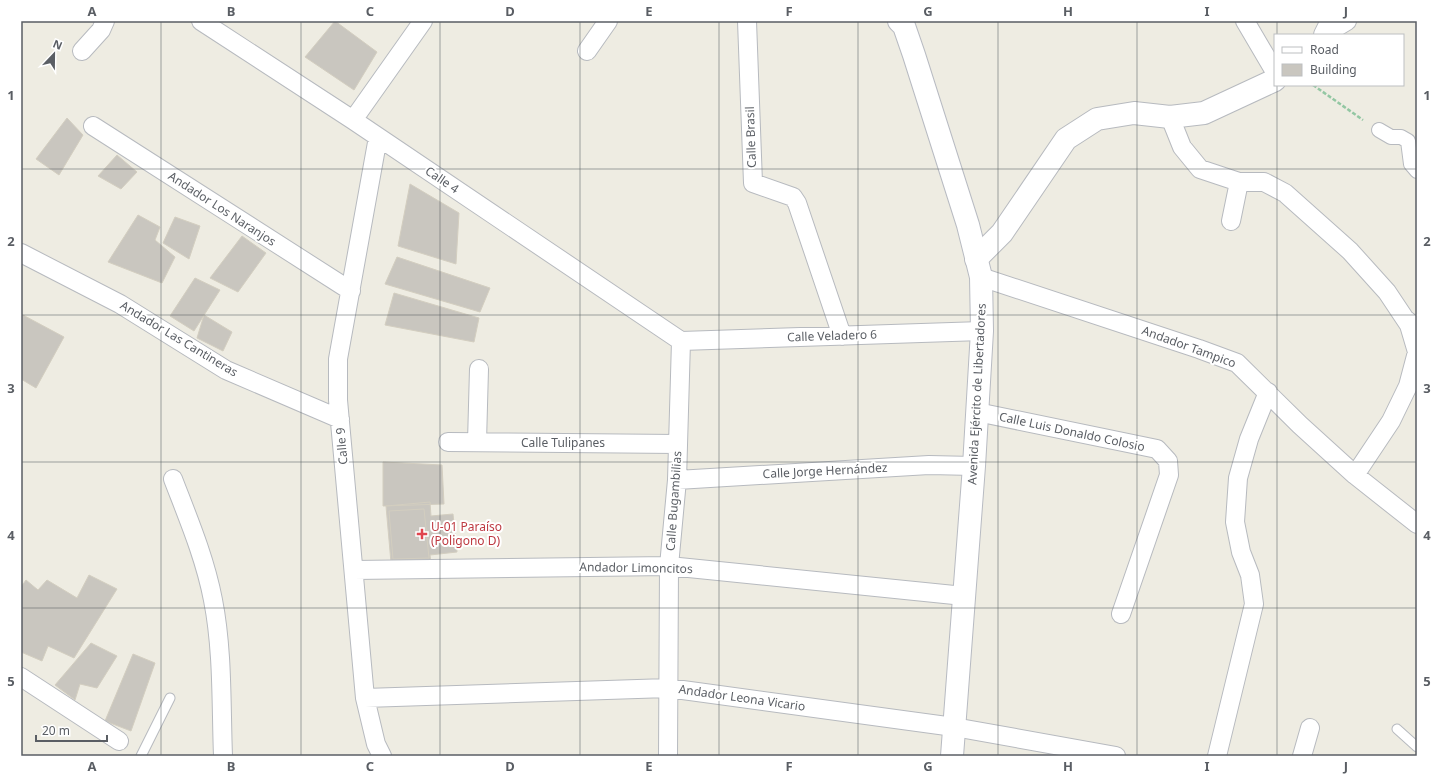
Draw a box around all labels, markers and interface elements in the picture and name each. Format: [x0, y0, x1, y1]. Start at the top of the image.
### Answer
text: A [88, 2, 97, 20]
text: B [227, 2, 235, 20]
text: C [366, 2, 374, 20]
text: D [505, 2, 515, 20]
text: E [645, 2, 653, 20]
text: F [785, 2, 793, 20]
text: G [923, 2, 933, 20]
text: H [1063, 2, 1073, 20]
text: I [1204, 2, 1210, 20]
text: J [1343, 2, 1348, 20]
north arrow [34, 34, 74, 74]
legend [1274, 34, 1404, 86]
text: N [51, 36, 65, 53]
text: Road [1310, 41, 1339, 58]
text: Building [1310, 61, 1357, 78]
text: 1 [7, 86, 15, 104]
text: 1 [1423, 86, 1431, 104]
street label: Calle Brasil [741, 106, 760, 168]
street label: Calle 4 [422, 162, 463, 197]
street label: Andador Los Naranjos [165, 167, 280, 250]
text: 2 [7, 232, 15, 250]
text: 2 [1423, 232, 1431, 250]
street label: Andador Las Cantineras [117, 297, 241, 381]
street label: Avenida Ejército de Libertadores [963, 303, 990, 485]
street label: Andador Tampico [1140, 322, 1239, 371]
street label: Calle Veladero 6 [787, 325, 877, 346]
text: 3 [7, 379, 15, 397]
text: 3 [1423, 379, 1431, 397]
street label: Calle Luis Donaldo Colosio [998, 408, 1146, 455]
street label: Calle 9 [331, 427, 352, 465]
street label: Calle Tulipanes [521, 434, 605, 451]
street label: Calle Bugambilias [662, 450, 685, 551]
street label: Calle Jorge Hernández [762, 459, 888, 482]
place label: U-01 Paraíso (Poligono D) [431, 518, 502, 549]
text: 4 [7, 526, 15, 544]
text: 4 [1423, 526, 1431, 544]
marker: U-01 Paraíso (Poligono D) [416, 528, 428, 540]
street label: Andador Limoncitos [579, 558, 693, 577]
text: 5 [7, 672, 15, 690]
text: 5 [1423, 672, 1431, 690]
street label: Andador Leona Vicario [678, 680, 806, 715]
scale bar [36, 717, 107, 743]
text: 20 m [42, 722, 70, 739]
text: A [88, 757, 97, 775]
text: B [227, 757, 235, 775]
text: C [366, 757, 374, 775]
text: D [505, 757, 515, 775]
text: E [645, 757, 653, 775]
text: F [785, 757, 793, 775]
text: G [923, 757, 933, 775]
text: H [1063, 757, 1073, 775]
text: I [1204, 757, 1210, 775]
text: J [1343, 757, 1348, 775]

